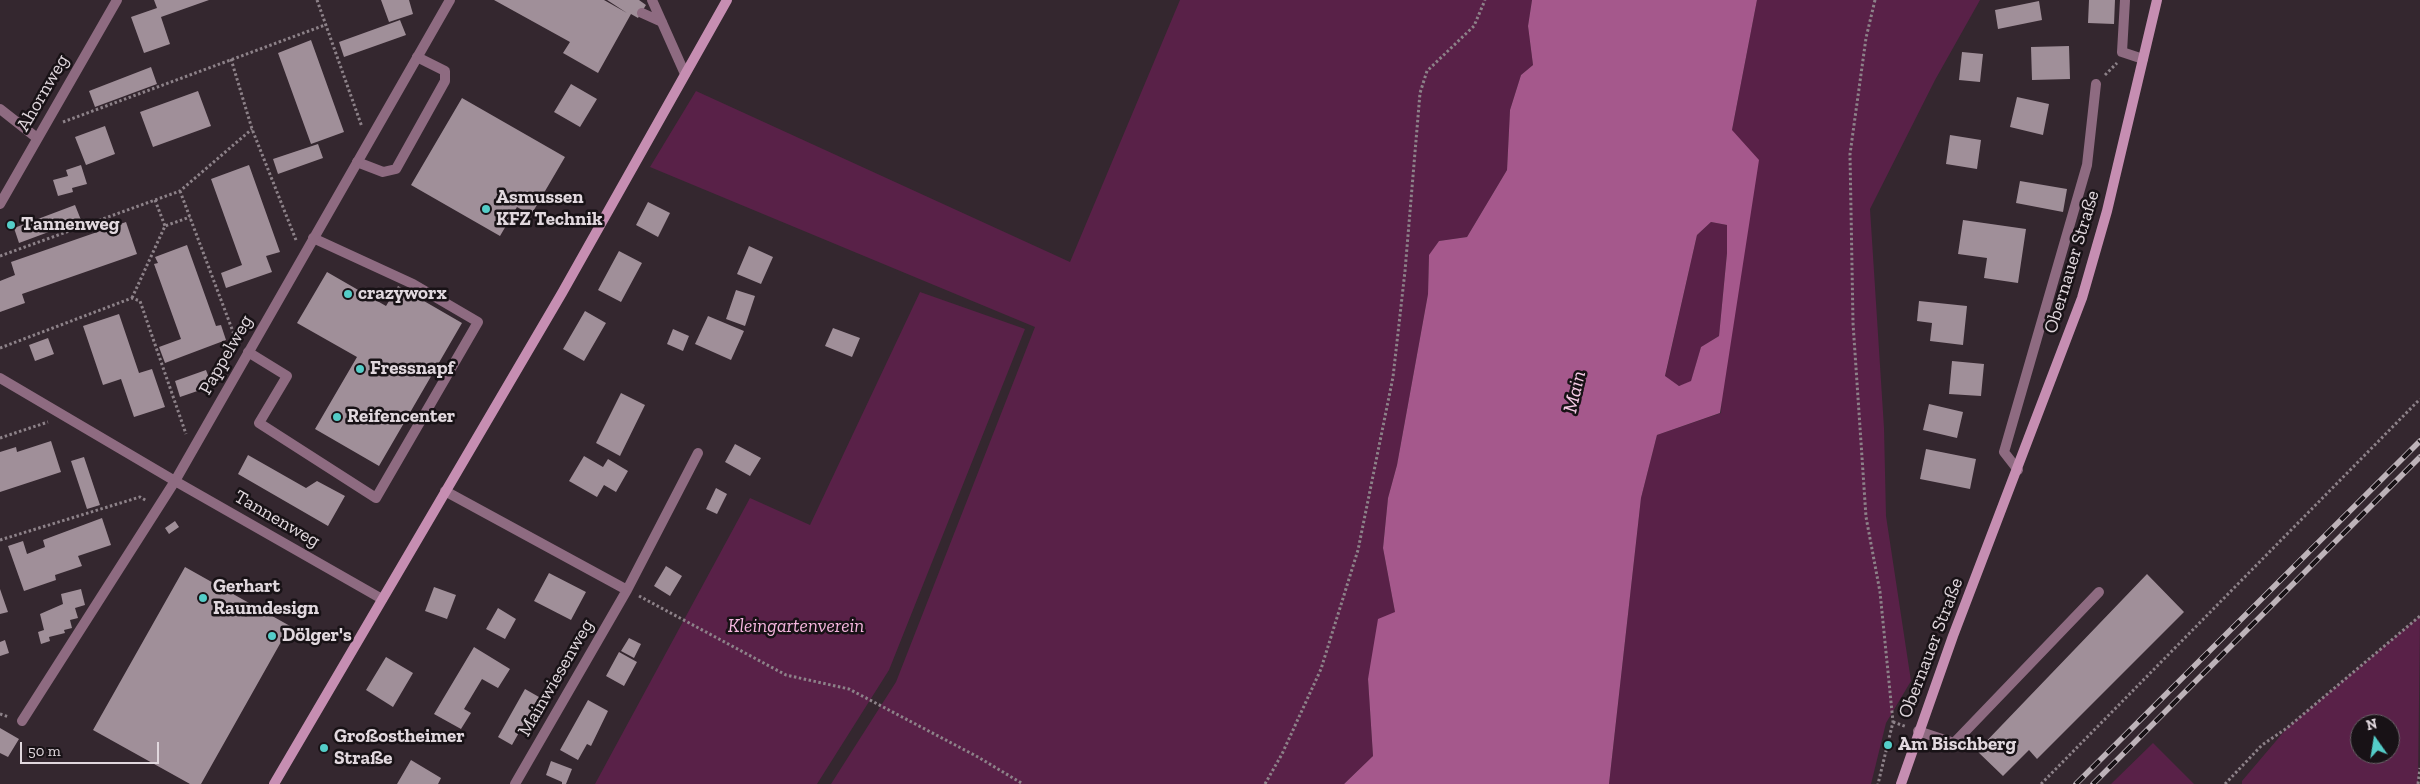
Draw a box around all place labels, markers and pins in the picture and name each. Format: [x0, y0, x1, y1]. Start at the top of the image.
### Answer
place label: Asmussen KFZ Technik [496, 187, 602, 231]
marker: Asmussen KFZ Technik [480, 203, 492, 215]
place label: Tannenweg [21, 214, 120, 236]
marker: Tannenweg [5, 219, 17, 231]
place label: crazyworx [358, 283, 447, 305]
marker: crazyworx [342, 288, 354, 300]
place label: Fressnapf [370, 358, 454, 380]
marker: Fressnapf [354, 363, 366, 375]
place label: Reifencenter [347, 406, 455, 428]
marker: Reifencenter [331, 411, 343, 423]
place label: Gerhart Raumdesign [213, 576, 319, 620]
marker: Gerhart Raumdesign [197, 592, 209, 604]
place label: Dölger's [282, 625, 352, 647]
marker: Dölger's [266, 630, 278, 642]
place label: Großostheimer Straße [334, 726, 465, 770]
place label: Am Bischberg [1898, 734, 2016, 756]
marker: Am Bischberg [1882, 739, 1894, 751]
marker: Großostheimer Straße [318, 742, 330, 754]

